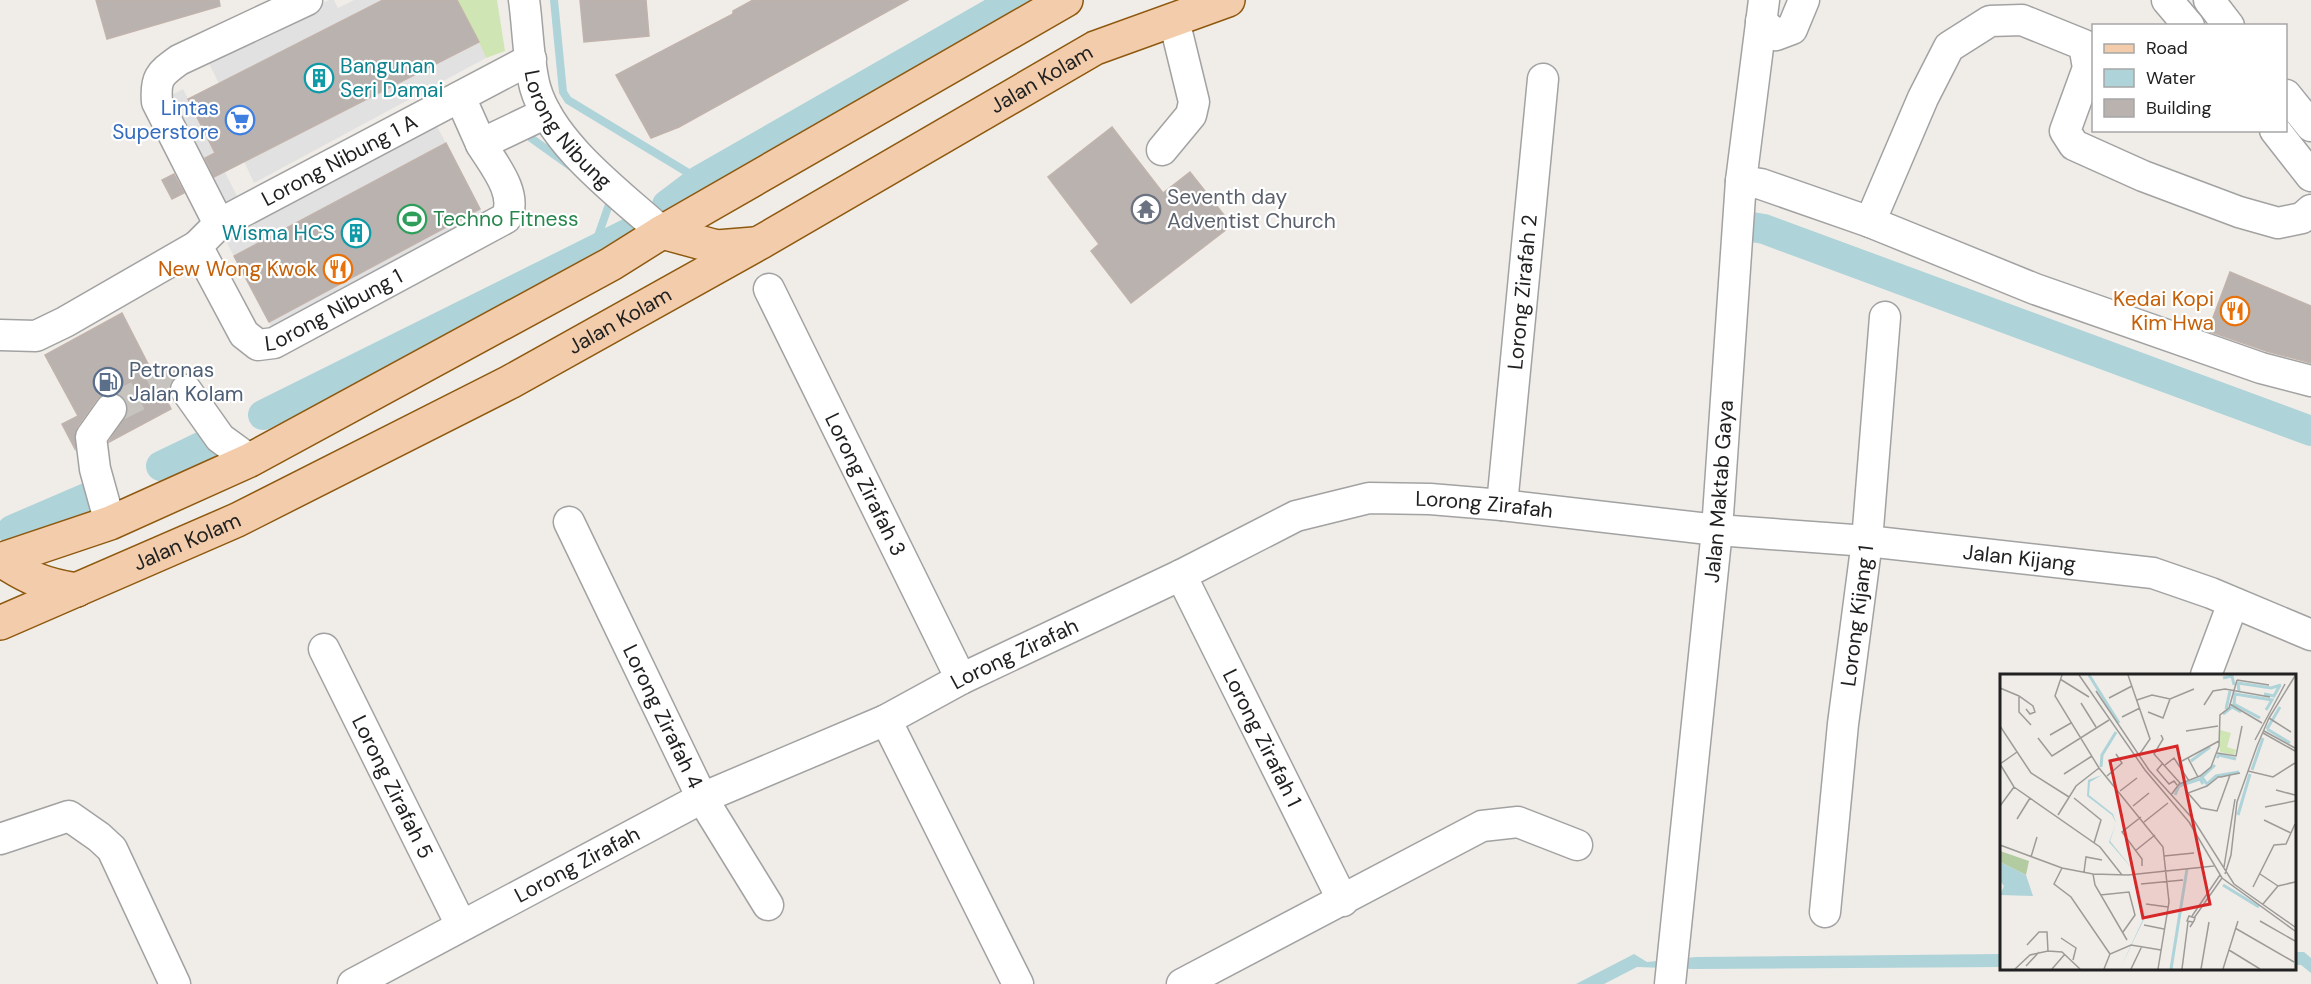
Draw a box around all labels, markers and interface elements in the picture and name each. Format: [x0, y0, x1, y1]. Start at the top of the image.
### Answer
legend [2092, 24, 2287, 132]
text: Road [2146, 36, 2188, 60]
street label: Jalan Kolam [985, 38, 1098, 120]
place label: Bangunan Seri Damai [340, 52, 444, 104]
building icon: Bangunan Seri Damai [303, 62, 335, 94]
text: Water [2146, 66, 2196, 90]
street label: Lorong Nibung [518, 68, 618, 195]
place label: Lintas Superstore [112, 94, 219, 146]
text: Building [2146, 96, 2211, 120]
supermarket icon: Lintas Superstore [224, 104, 256, 136]
street label: Lorong Nibung 1 A [257, 108, 422, 213]
place label: Seventh day Adventist Church [1167, 183, 1336, 235]
temple icon: Seventh day Adventist Church [1130, 193, 1162, 225]
sports icon: Techno Fitness [396, 203, 428, 235]
place label: Techno Fitness [433, 205, 579, 233]
street label: Lorong Zirafah 2 [1501, 213, 1544, 371]
building icon: Wisma HCS [340, 217, 372, 249]
place label: Wisma HCS [222, 219, 335, 247]
restaurant icon: New Wong Kwok [322, 253, 354, 285]
place label: New Wong Kwok [158, 255, 317, 283]
street label: Lorong Nibung 1 [263, 262, 407, 358]
street label: Jalan Kolam [563, 281, 677, 361]
place label: Kedai Kopi Kim Hwa [2113, 285, 2214, 337]
restaurant icon: Kedai Kopi Kim Hwa [2219, 295, 2251, 327]
place label: Petronas Jalan Kolam [129, 356, 244, 408]
fuel station icon: Petronas Jalan Kolam [92, 366, 124, 398]
street label: Jalan Maktab Gaya [1698, 399, 1740, 584]
street label: Lorong Zirafah 3 [818, 408, 912, 561]
street label: Lorong Zirafah [1415, 485, 1555, 525]
street label: Jalan Kolam [129, 506, 245, 577]
street label: Jalan Kijang [1961, 538, 2078, 578]
street label: Lorong Kijang 1 [1834, 544, 1880, 688]
street label: Lorong Zirafah [946, 612, 1083, 696]
street label: Lorong Zirafah 4 [616, 640, 709, 793]
street label: Lorong Zirafah 1 [1216, 664, 1308, 812]
inset map [2000, 674, 2296, 969]
street label: Lorong Zirafah 5 [345, 711, 440, 863]
street label: Lorong Zirafah [510, 820, 645, 909]

